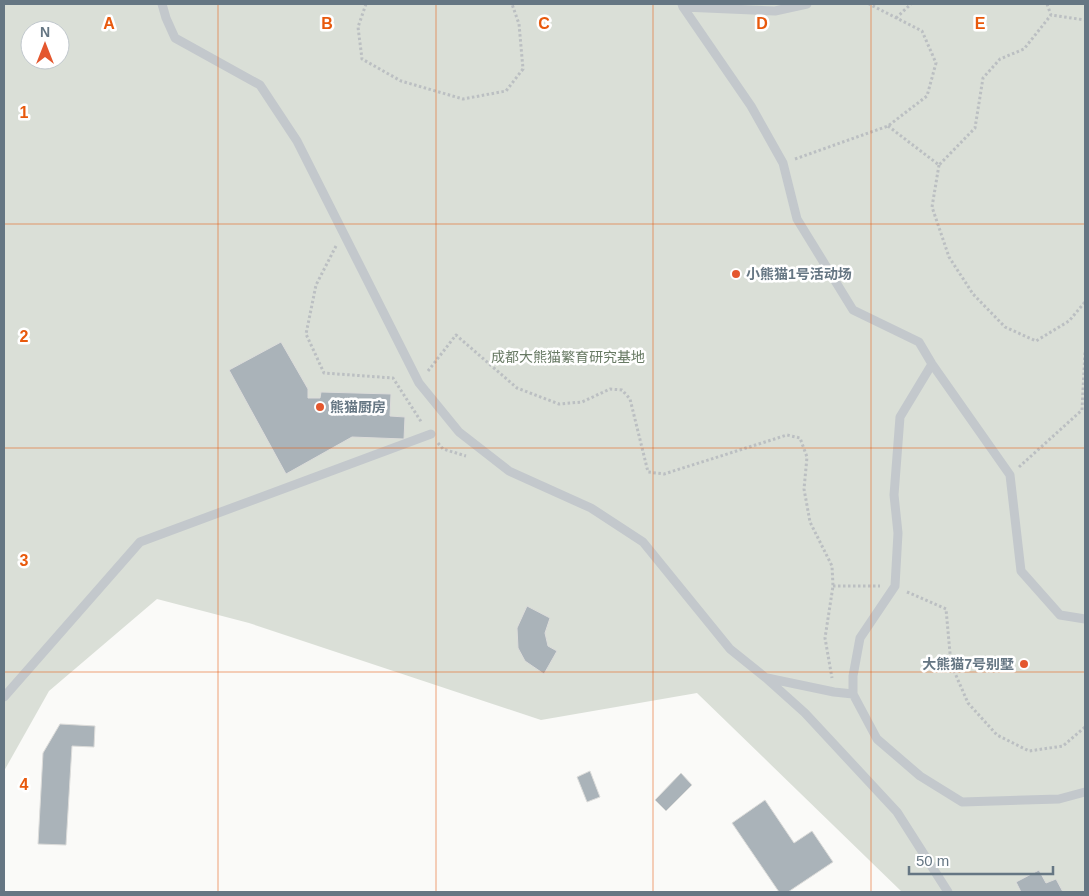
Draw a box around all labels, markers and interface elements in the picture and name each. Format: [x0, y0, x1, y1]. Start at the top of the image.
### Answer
text: A [103, 15, 115, 32]
text: B [321, 15, 333, 32]
text: C [538, 15, 550, 32]
text: D [756, 15, 768, 32]
text: E [975, 15, 986, 32]
north arrow [20, 20, 70, 70]
text: N [40, 24, 50, 40]
text: 1 [20, 104, 29, 121]
place label: 小熊猫1号活动场 [746, 266, 852, 282]
marker: 小熊猫1号活动场 [730, 268, 742, 280]
text: 2 [20, 328, 29, 345]
park label: 成都大熊猫繁育研究基地 [491, 349, 645, 365]
place label: 熊猫厨房 [330, 399, 386, 415]
marker: 熊猫厨房 [314, 401, 326, 413]
text: 3 [20, 552, 29, 569]
place label: 大熊猫7号别墅 [922, 656, 1014, 672]
marker: 大熊猫7号别墅 [1018, 658, 1030, 670]
text: 4 [20, 776, 29, 793]
scale bar [909, 844, 1053, 876]
text: 50 m [916, 852, 949, 869]

